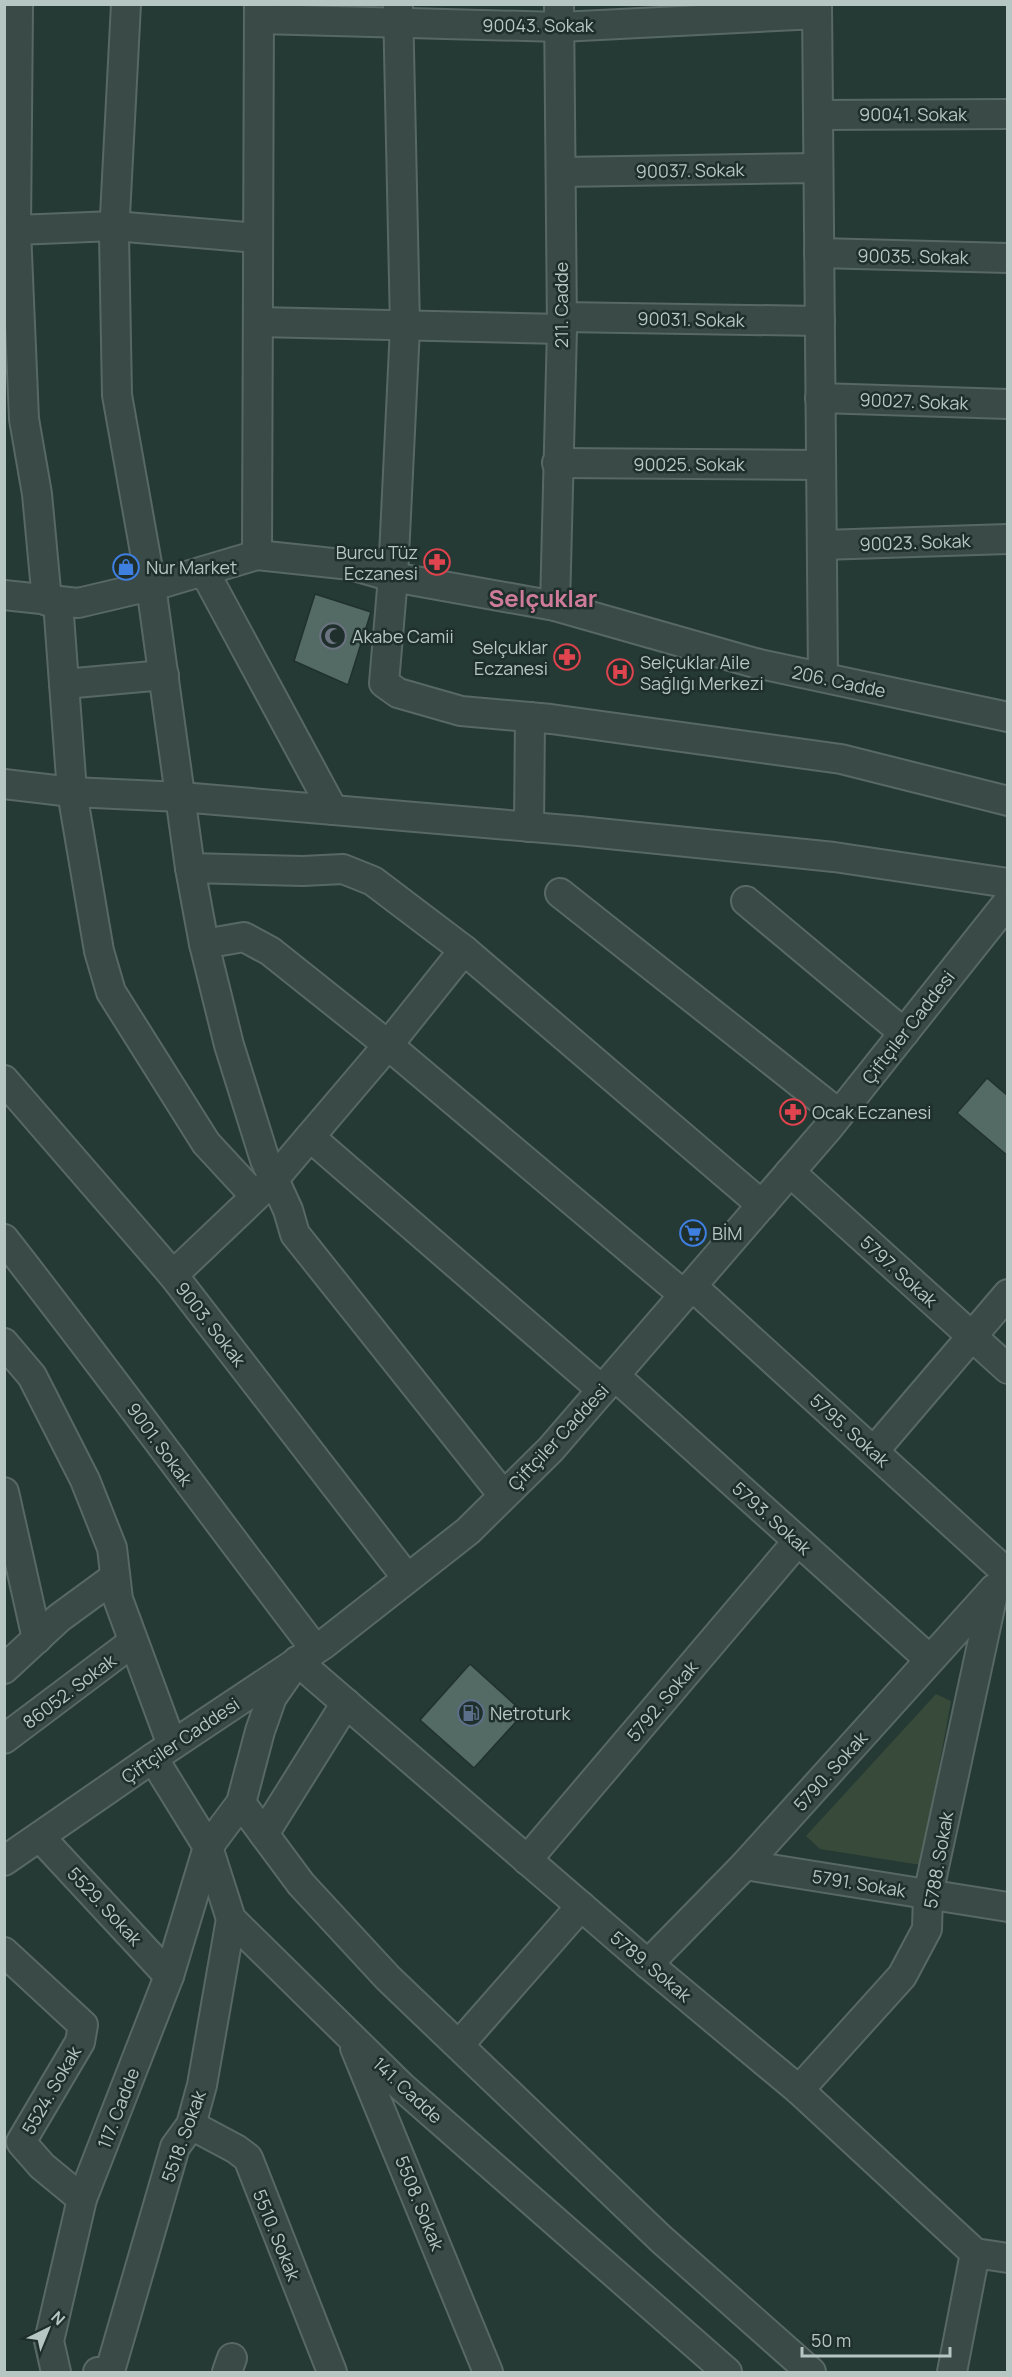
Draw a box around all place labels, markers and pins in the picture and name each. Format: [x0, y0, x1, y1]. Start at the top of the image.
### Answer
place label: Burcu Tüz Eczanesi [336, 540, 418, 585]
pharmacy icon: Burcu Tüz Eczanesi [422, 547, 452, 577]
shop icon: Nur Market [111, 552, 141, 582]
place label: Nur Market [146, 555, 237, 579]
mosque icon: Akabe Camii [318, 621, 348, 651]
place label: Akabe Camii [352, 624, 454, 648]
place label: Selçuklar Eczanesi [472, 635, 548, 680]
pharmacy icon: Selçuklar Eczanesi [552, 642, 582, 672]
place label: Selçuklar Aile Sağlığı Merkezi [640, 650, 764, 695]
hospital icon: Selçuklar Aile Sağlığı Merkezi [605, 657, 635, 687]
pharmacy icon: Ocak Eczanesi [778, 1097, 808, 1127]
place label: Ocak Eczanesi [812, 1100, 931, 1124]
supermarket icon: BİM [678, 1218, 708, 1248]
place label: BİM [712, 1221, 742, 1245]
fuel station icon: Netroturk [456, 1698, 486, 1728]
place label: Netroturk [490, 1701, 571, 1725]

